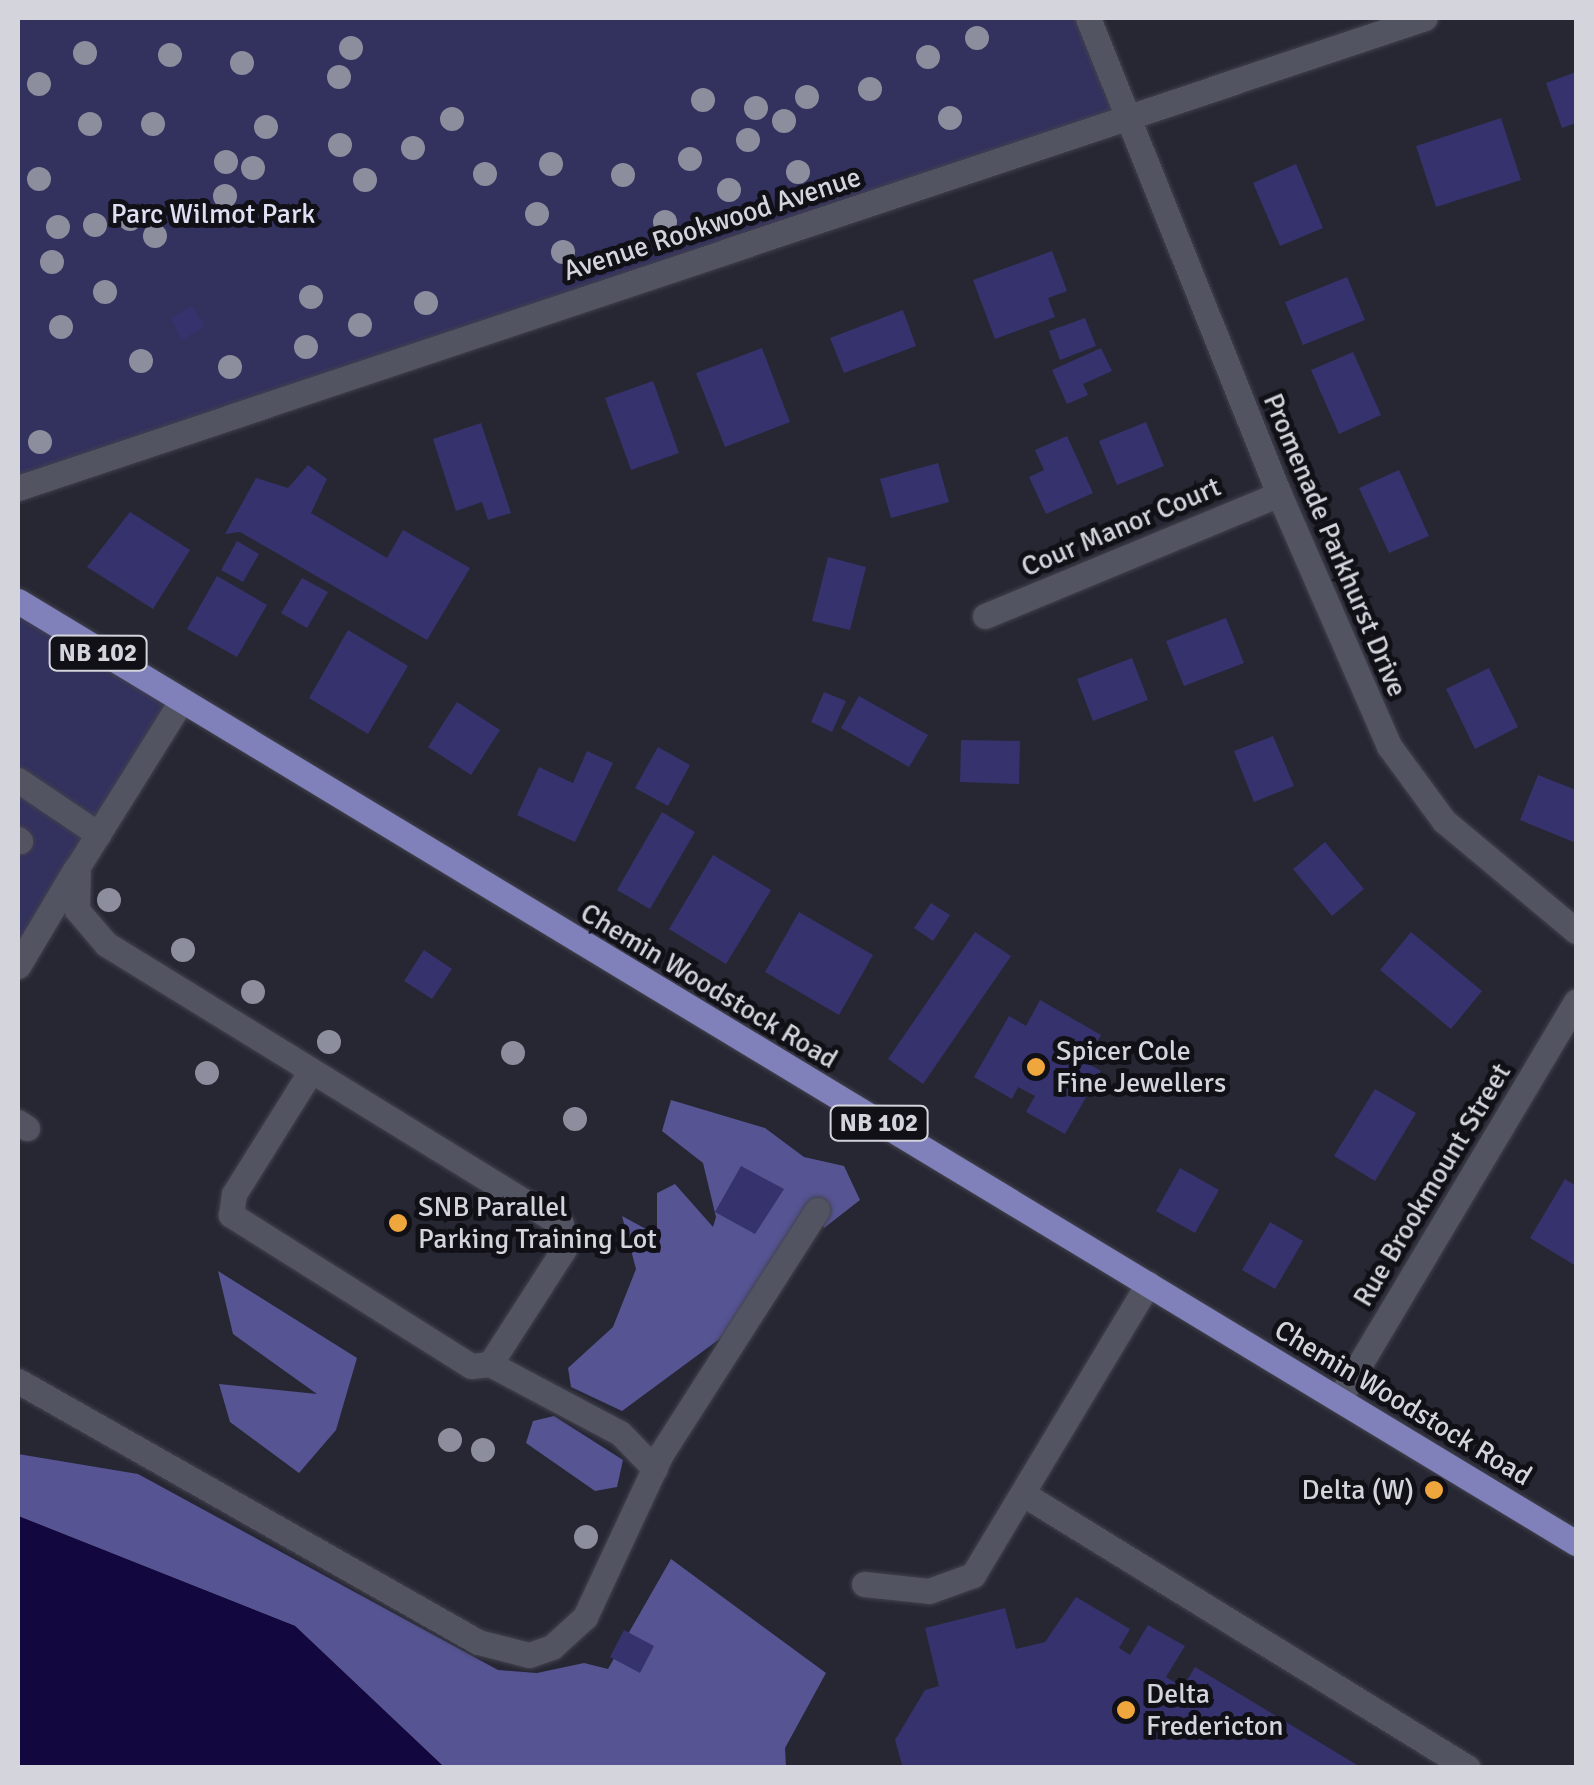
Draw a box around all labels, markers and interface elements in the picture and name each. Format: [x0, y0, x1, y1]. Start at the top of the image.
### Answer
street label: Avenue Rookwood Avenue [559, 160, 865, 288]
park label: Parc Wilmot Park [111, 197, 315, 231]
street label: Promenade Parkhurst Drive [1256, 388, 1414, 702]
street label: Cour Manor Court [1016, 470, 1226, 584]
road number: NB 102 [48, 633, 148, 673]
street label: Chemin Woodstock Road [574, 896, 844, 1076]
place label: Spicer Cole Fine Jewellers [1056, 1034, 1226, 1100]
marker: Spicer Cole Fine Jewellers [1025, 1056, 1047, 1078]
street label: Rue Brookmount Street [1346, 1057, 1518, 1313]
road number: NB 102 [829, 1103, 929, 1143]
place label: SNB Parallel Parking Training Lot [418, 1190, 657, 1256]
marker: SNB Parallel Parking Training Lot [387, 1212, 409, 1234]
street label: Chemin Woodstock Road [1268, 1313, 1538, 1493]
place label: Delta (W) [1302, 1473, 1414, 1507]
marker: Delta (W) [1423, 1479, 1445, 1501]
place label: Delta Fredericton [1146, 1677, 1284, 1743]
marker: Delta Fredericton [1115, 1699, 1137, 1721]

